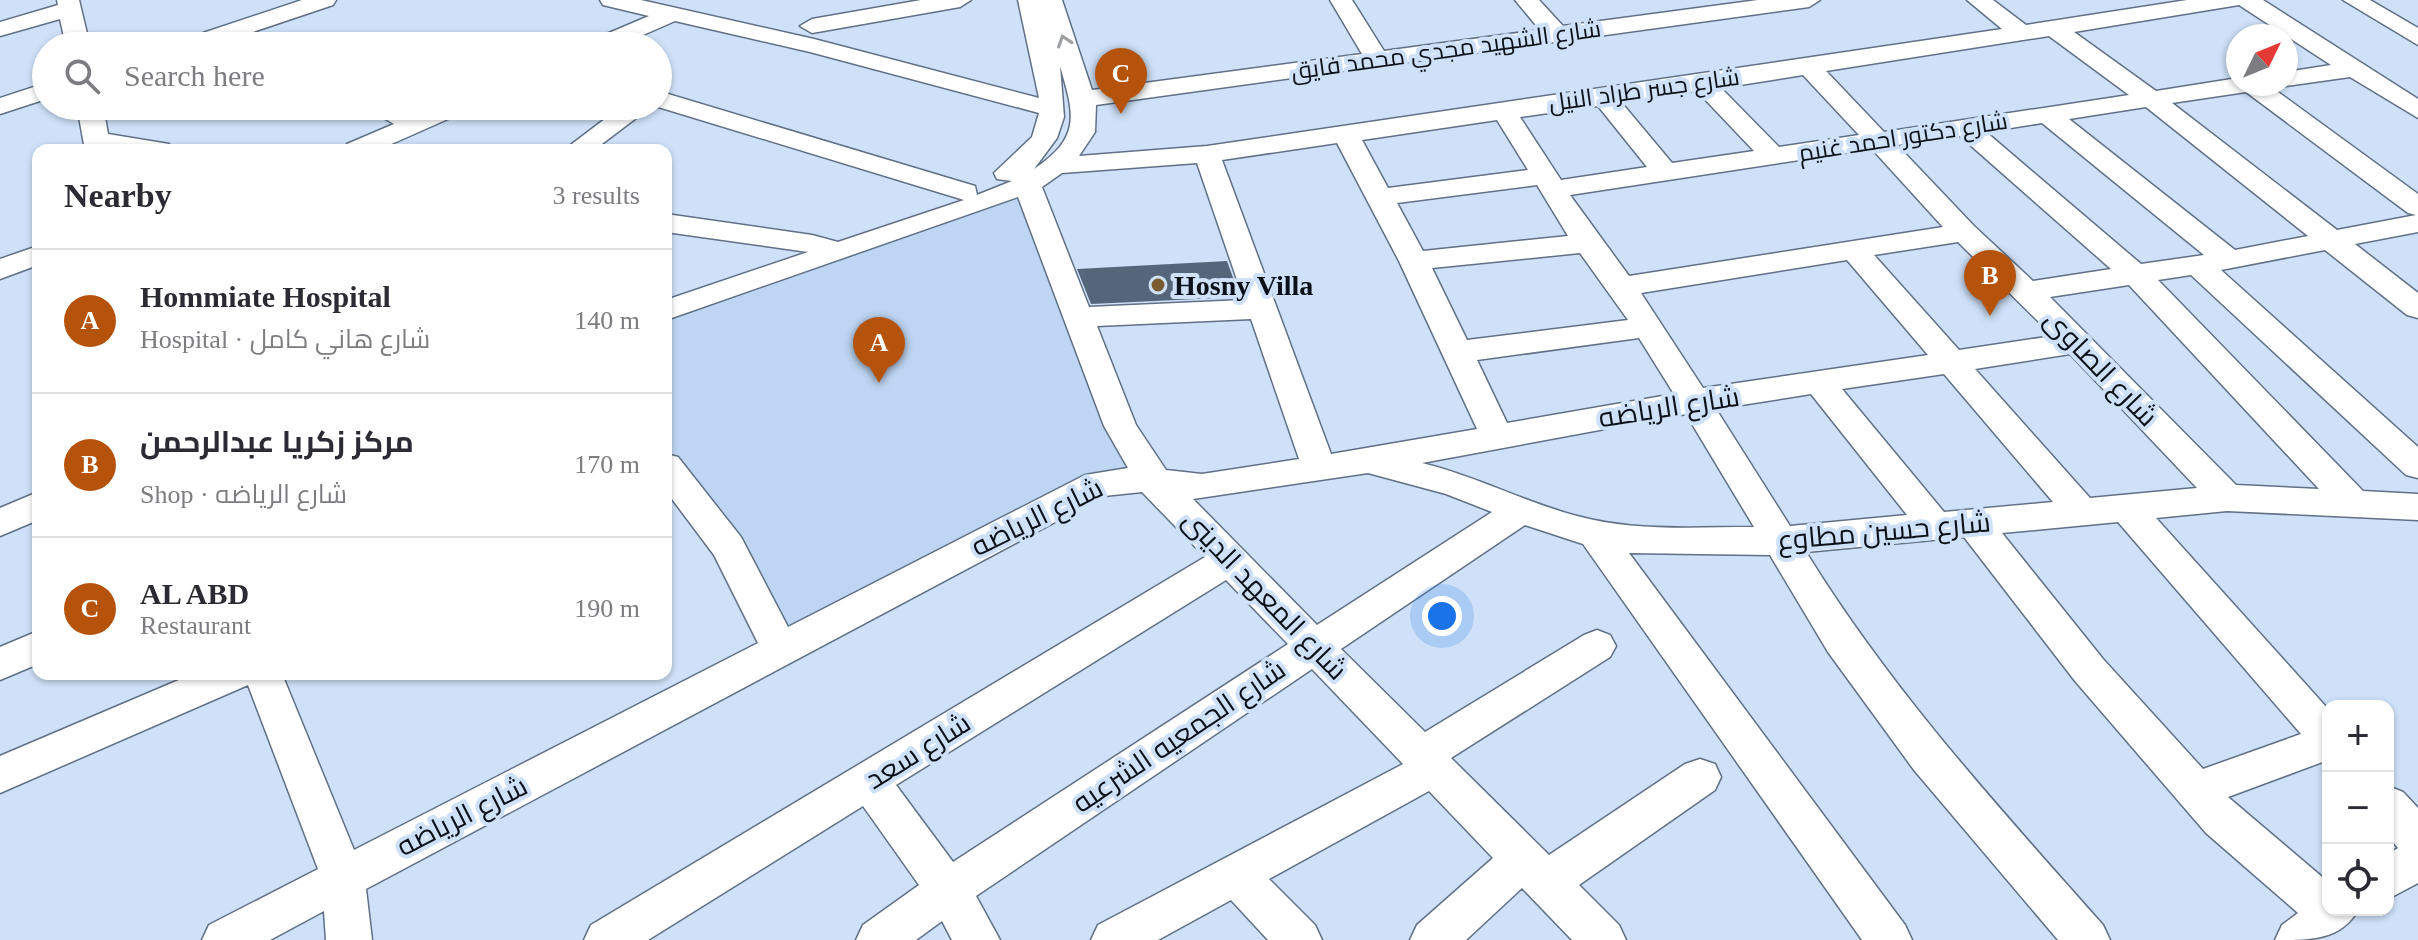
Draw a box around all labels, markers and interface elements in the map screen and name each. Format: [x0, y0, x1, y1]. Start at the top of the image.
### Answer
street label: شارع الشهيد مجدي محمد فايق [1289, 15, 1603, 90]
north arrow [2226, 24, 2298, 96]
search box [32, 32, 672, 120]
one-way arrow [1058, 35, 1074, 49]
pin: C [1095, 48, 1147, 114]
icon: search [60, 54, 104, 98]
text: Search here [124, 59, 265, 92]
street label: شارع جسر طراد النيل [1547, 64, 1741, 119]
street label: شارع دكتور احمد غنيم [1797, 108, 2010, 169]
text: Nearby [64, 177, 172, 214]
text: 3 results [553, 181, 640, 210]
pin: B [1964, 250, 2016, 316]
place label: Hosny Villa [1174, 270, 1313, 301]
marker: Hosny Villa [1149, 276, 1167, 294]
text: Hommiate Hospital [140, 280, 391, 313]
street label: شارع الصاوى [2036, 304, 2164, 434]
text: A [81, 306, 99, 335]
text: 140 m [574, 306, 640, 335]
pin: A [853, 317, 905, 383]
text: Hospital · شارع هاني كامل [140, 325, 430, 354]
street label: شارع الرياضه [1596, 381, 1742, 436]
text: مركز زكريا عبدالرحمن [140, 425, 414, 458]
text: B [81, 450, 99, 479]
text: 170 m [574, 450, 640, 479]
street label: شارع الرياضه [966, 472, 1109, 565]
text: Shop · شارع الرياضه [140, 480, 347, 509]
street label: شارع المعهد الدينى [1174, 504, 1353, 688]
street label: شارع حسين مطاوع [1776, 506, 1992, 559]
text: AL ABD [140, 577, 249, 610]
text: C [81, 594, 99, 623]
text: 190 m [574, 594, 640, 623]
your location [1422, 596, 1462, 636]
text: Restaurant [140, 611, 251, 640]
street label: شارع الجمعيه الشرعيه [1067, 653, 1293, 821]
map controls [2322, 700, 2394, 916]
button: + [2322, 700, 2394, 772]
street label: شارع سعد [860, 707, 977, 798]
street label: شارع الرياضه [392, 770, 534, 865]
button: − [2322, 772, 2394, 844]
button: locate [2322, 844, 2394, 916]

